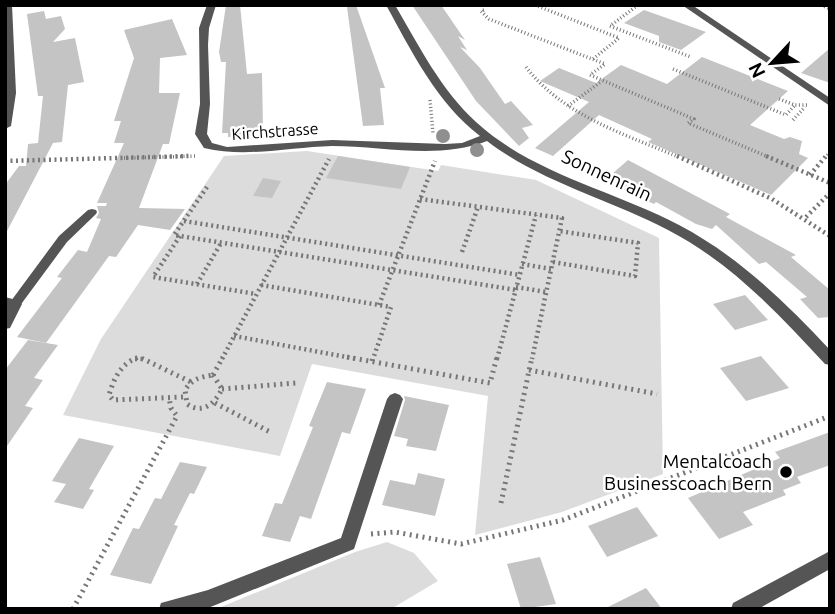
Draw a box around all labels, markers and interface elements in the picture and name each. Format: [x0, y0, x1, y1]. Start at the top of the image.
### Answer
north arrow [737, 28, 807, 98]
text: N [744, 59, 770, 82]
street label: Kirchstrasse [231, 119, 319, 143]
street label: Sonnenrain [559, 145, 655, 205]
place label: Mentalcoach Businesscoach Bern [604, 450, 772, 494]
marker: Mentalcoach Businesscoach Bern [778, 464, 794, 480]

